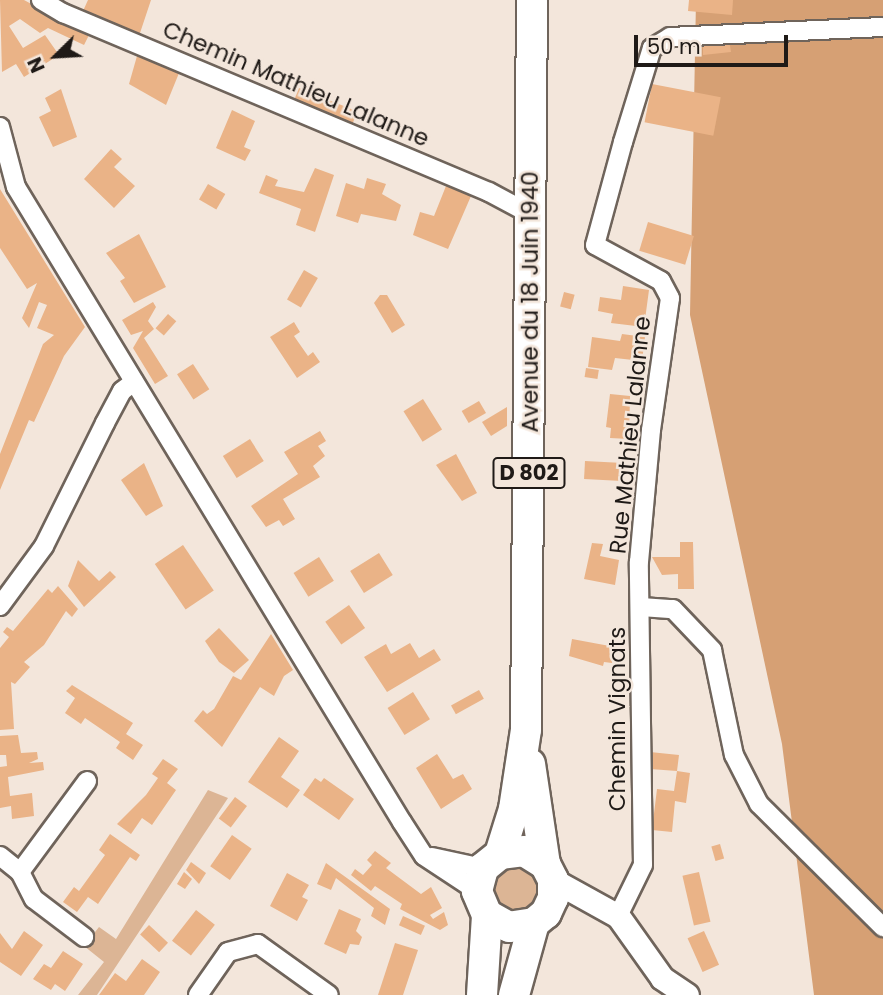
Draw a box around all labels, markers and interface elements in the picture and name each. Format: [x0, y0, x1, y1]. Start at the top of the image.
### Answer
street label: Chemin Mathieu Lalanne [159, 15, 433, 153]
north arrow [21, 21, 91, 91]
scale bar [638, 21, 792, 65]
text: 50 m [647, 32, 701, 61]
text: N [21, 53, 52, 77]
street label: Avenue du 18 Juin 1940 [516, 171, 544, 433]
street label: Rue Mathieu Lalanne [604, 315, 656, 555]
road number: D 802 [492, 456, 566, 490]
street label: Chemin Vignats [603, 627, 631, 811]

